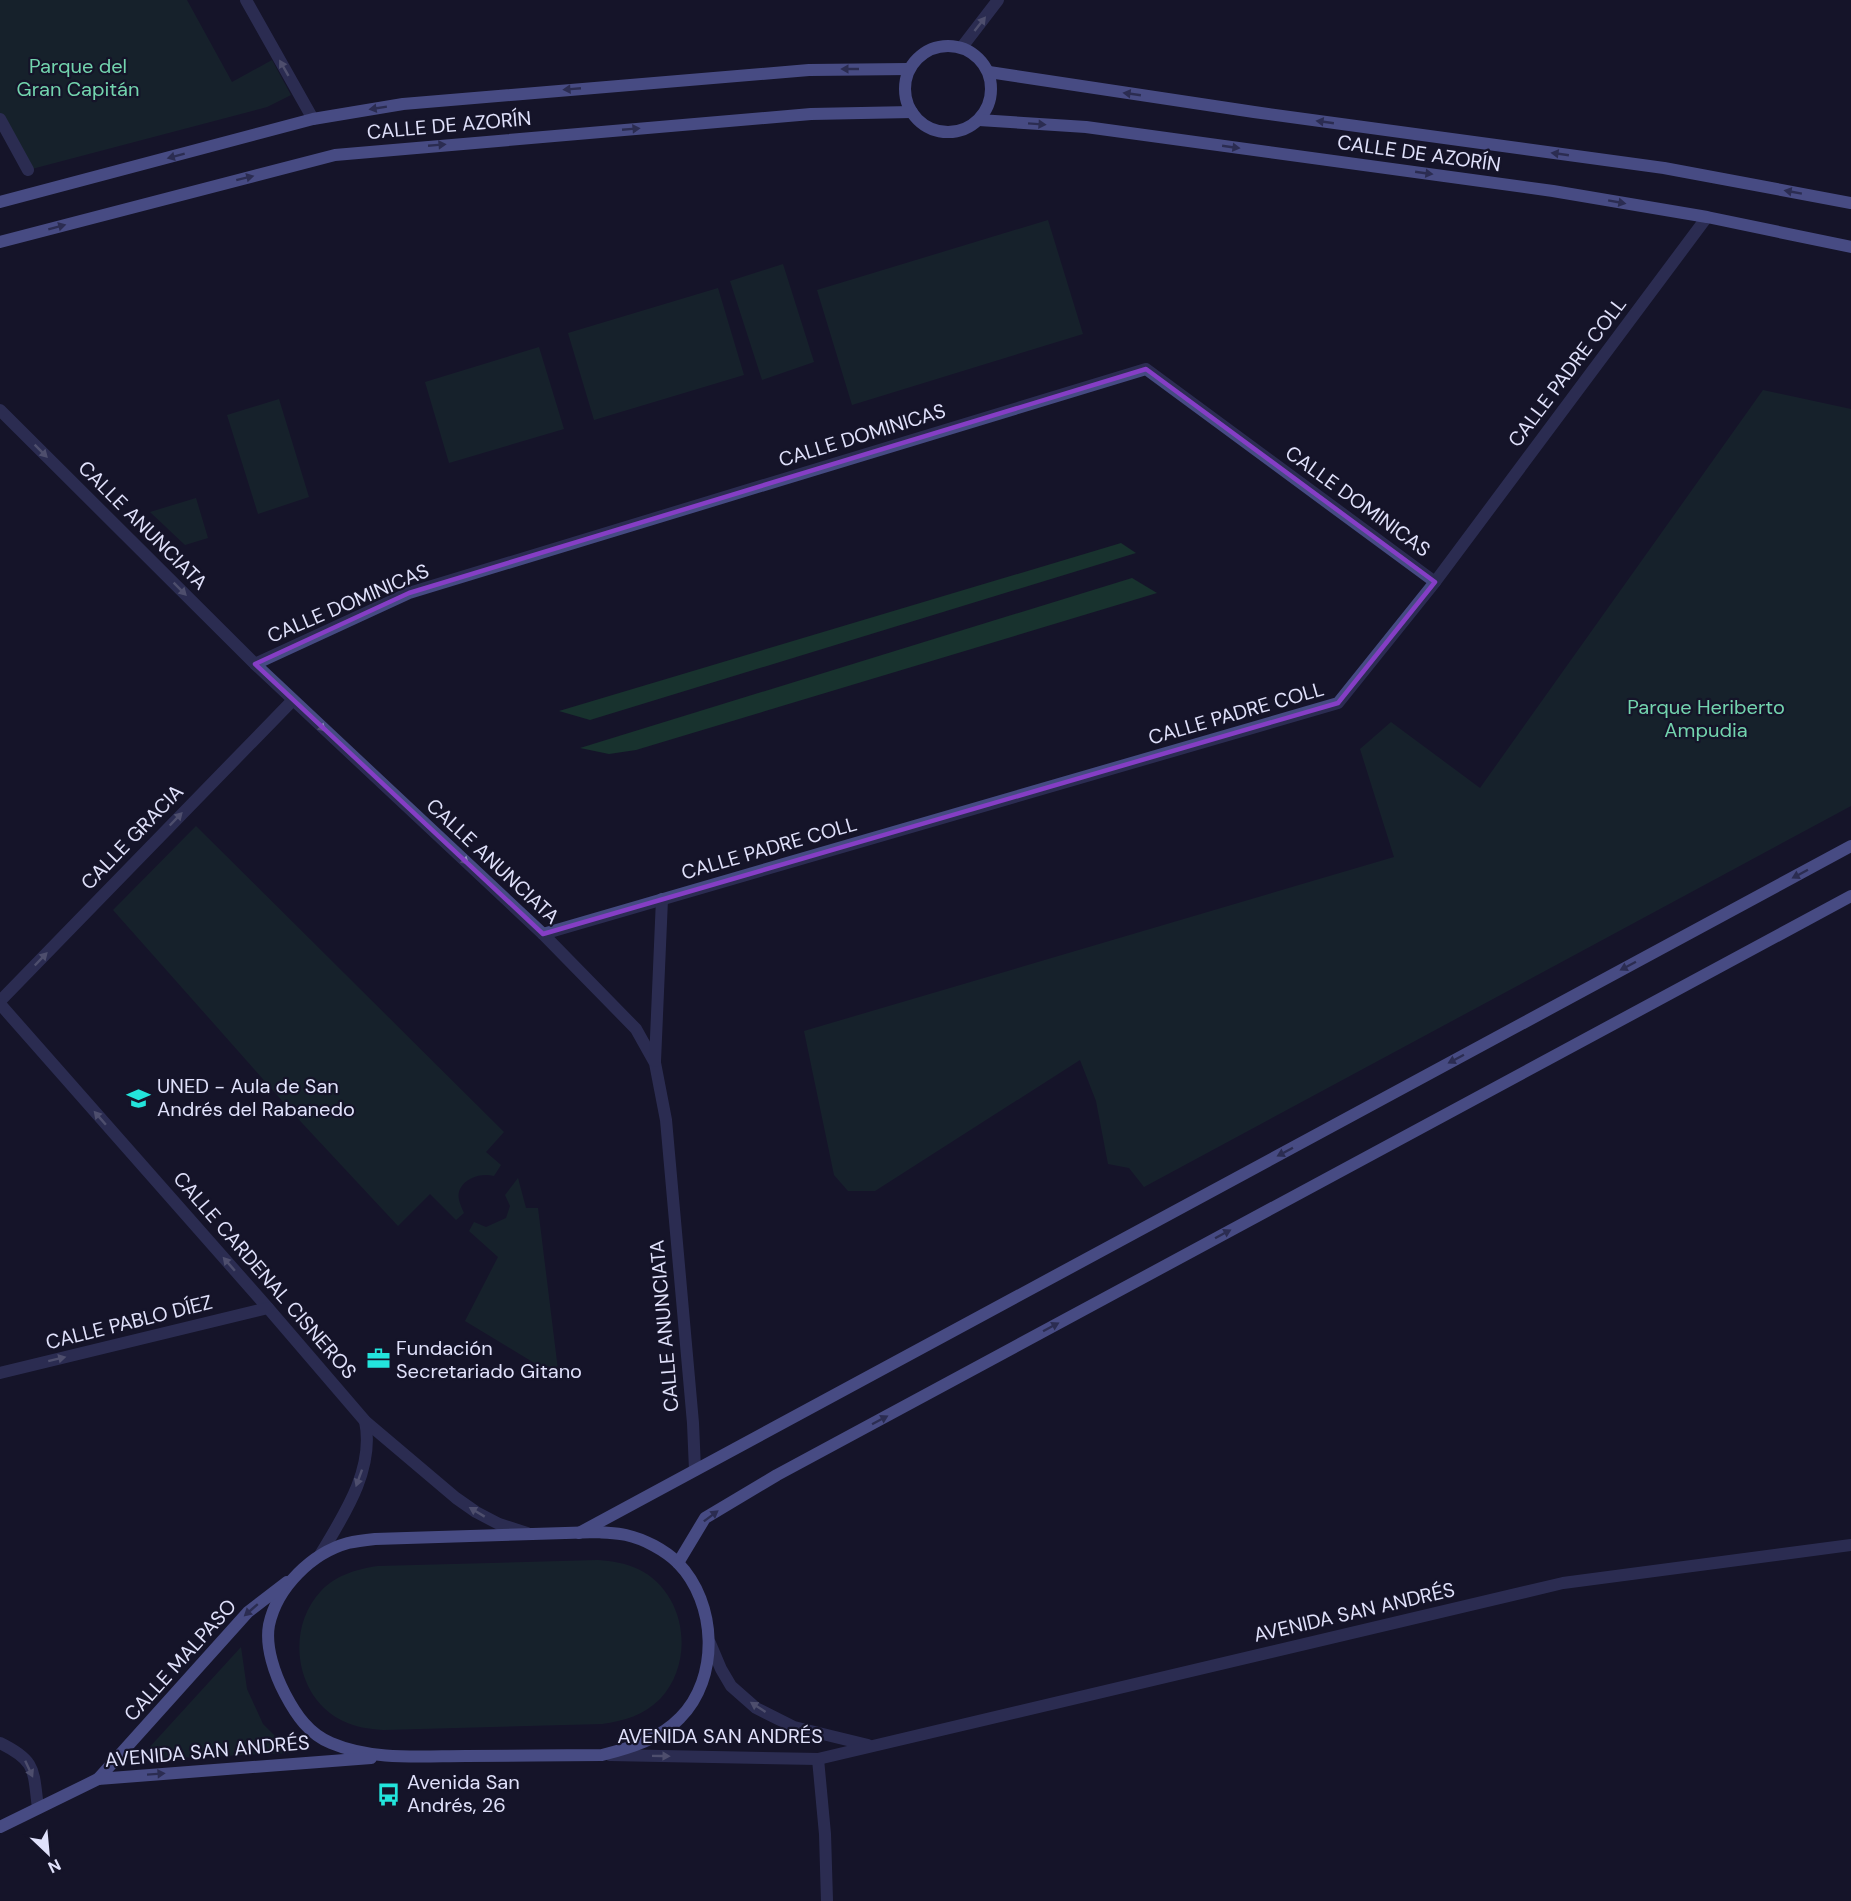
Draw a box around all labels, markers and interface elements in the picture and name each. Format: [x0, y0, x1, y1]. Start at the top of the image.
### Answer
one-way arrow [974, 16, 986, 32]
park label: Parque del Gran Capitán [17, 53, 139, 102]
one-way arrow [279, 59, 289, 76]
one-way arrow [841, 64, 860, 74]
one-way arrow [562, 84, 581, 94]
one-way arrow [1122, 89, 1141, 98]
one-way arrow [368, 104, 387, 113]
street label: CALLE DE AZORÍN [366, 105, 532, 145]
one-way arrow [1315, 117, 1334, 126]
one-way arrow [1028, 119, 1047, 129]
one-way arrow [622, 124, 641, 134]
street label: CALLE DE AZORÍN [1336, 129, 1502, 177]
one-way arrow [427, 140, 446, 150]
one-way arrow [1221, 142, 1240, 152]
one-way arrow [1550, 149, 1569, 159]
one-way arrow [166, 151, 185, 161]
one-way arrow [1414, 169, 1433, 178]
one-way arrow [236, 173, 254, 182]
one-way arrow [1784, 187, 1803, 196]
one-way arrow [1607, 197, 1626, 206]
one-way arrow [47, 222, 66, 232]
street label: CALLE PADRE COLL [1502, 292, 1632, 452]
street label: CALLE DOMINICAS [775, 397, 949, 473]
street label: CALLE DOMINICAS [1280, 440, 1436, 562]
one-way arrow [34, 444, 48, 458]
street label: CALLE ANUNCIATA [73, 455, 213, 595]
street label: CALLE DOMINICAS [263, 557, 433, 649]
one-way arrow [172, 581, 186, 595]
street label: CALLE PADRE COLL [1145, 676, 1327, 750]
park label: Parque Heriberto Ampudia [1627, 694, 1785, 743]
one-way arrow [312, 718, 327, 732]
street label: CALLE GRACIA [75, 779, 189, 895]
street label: CALLE ANUNCIATA [421, 793, 565, 929]
street label: CALLE PADRE COLL [678, 811, 860, 885]
one-way arrow [169, 813, 183, 827]
one-way arrow [454, 851, 469, 865]
one-way arrow [1791, 869, 1808, 879]
one-way arrow [33, 953, 47, 967]
one-way arrow [1619, 961, 1636, 971]
one-way arrow [1448, 1054, 1465, 1064]
place label: UNED - Aula de San Andrés del Rabanedo [157, 1073, 355, 1122]
school or university icon: UNED - Aula de San Andrés del Rabanedo [126, 1085, 152, 1111]
one-way arrow [94, 1111, 107, 1126]
one-way arrow [1276, 1147, 1293, 1157]
street label: CALLE CARDENAL CISNEROS [168, 1166, 362, 1384]
one-way arrow [1215, 1229, 1232, 1239]
street label: CALLE ANUNCIATA [644, 1239, 684, 1413]
one-way arrow [223, 1257, 236, 1272]
street label: CALLE PABLO DÍEZ [43, 1289, 215, 1355]
one-way arrow [1043, 1322, 1060, 1332]
place label: Fundación Secretariado Gitano [396, 1335, 582, 1384]
office icon: Fundación Secretariado Gitano [365, 1346, 391, 1372]
one-way arrow [48, 1354, 66, 1364]
one-way arrow [871, 1415, 888, 1425]
one-way arrow [354, 1469, 364, 1487]
one-way arrow [468, 1507, 485, 1517]
one-way arrow [702, 1510, 718, 1522]
street label: AVENIDA SAN ANDRÉS [1251, 1576, 1457, 1648]
street label: CALLE MALPASO [118, 1593, 242, 1727]
one-way arrow [244, 1603, 259, 1616]
one-way arrow [749, 1702, 766, 1713]
street label: AVENIDA SAN ANDRÉS [617, 1723, 823, 1749]
street label: AVENIDA SAN ANDRÉS [103, 1729, 311, 1773]
one-way arrow [651, 1751, 670, 1761]
one-way arrow [25, 1760, 34, 1777]
one-way arrow [147, 1769, 166, 1779]
place label: Avenida San Andrés, 26 [407, 1769, 520, 1818]
bus stop icon: Avenida San Andrés, 26 [376, 1781, 402, 1807]
north arrow [18, 1823, 78, 1883]
text: N [45, 1854, 64, 1878]

